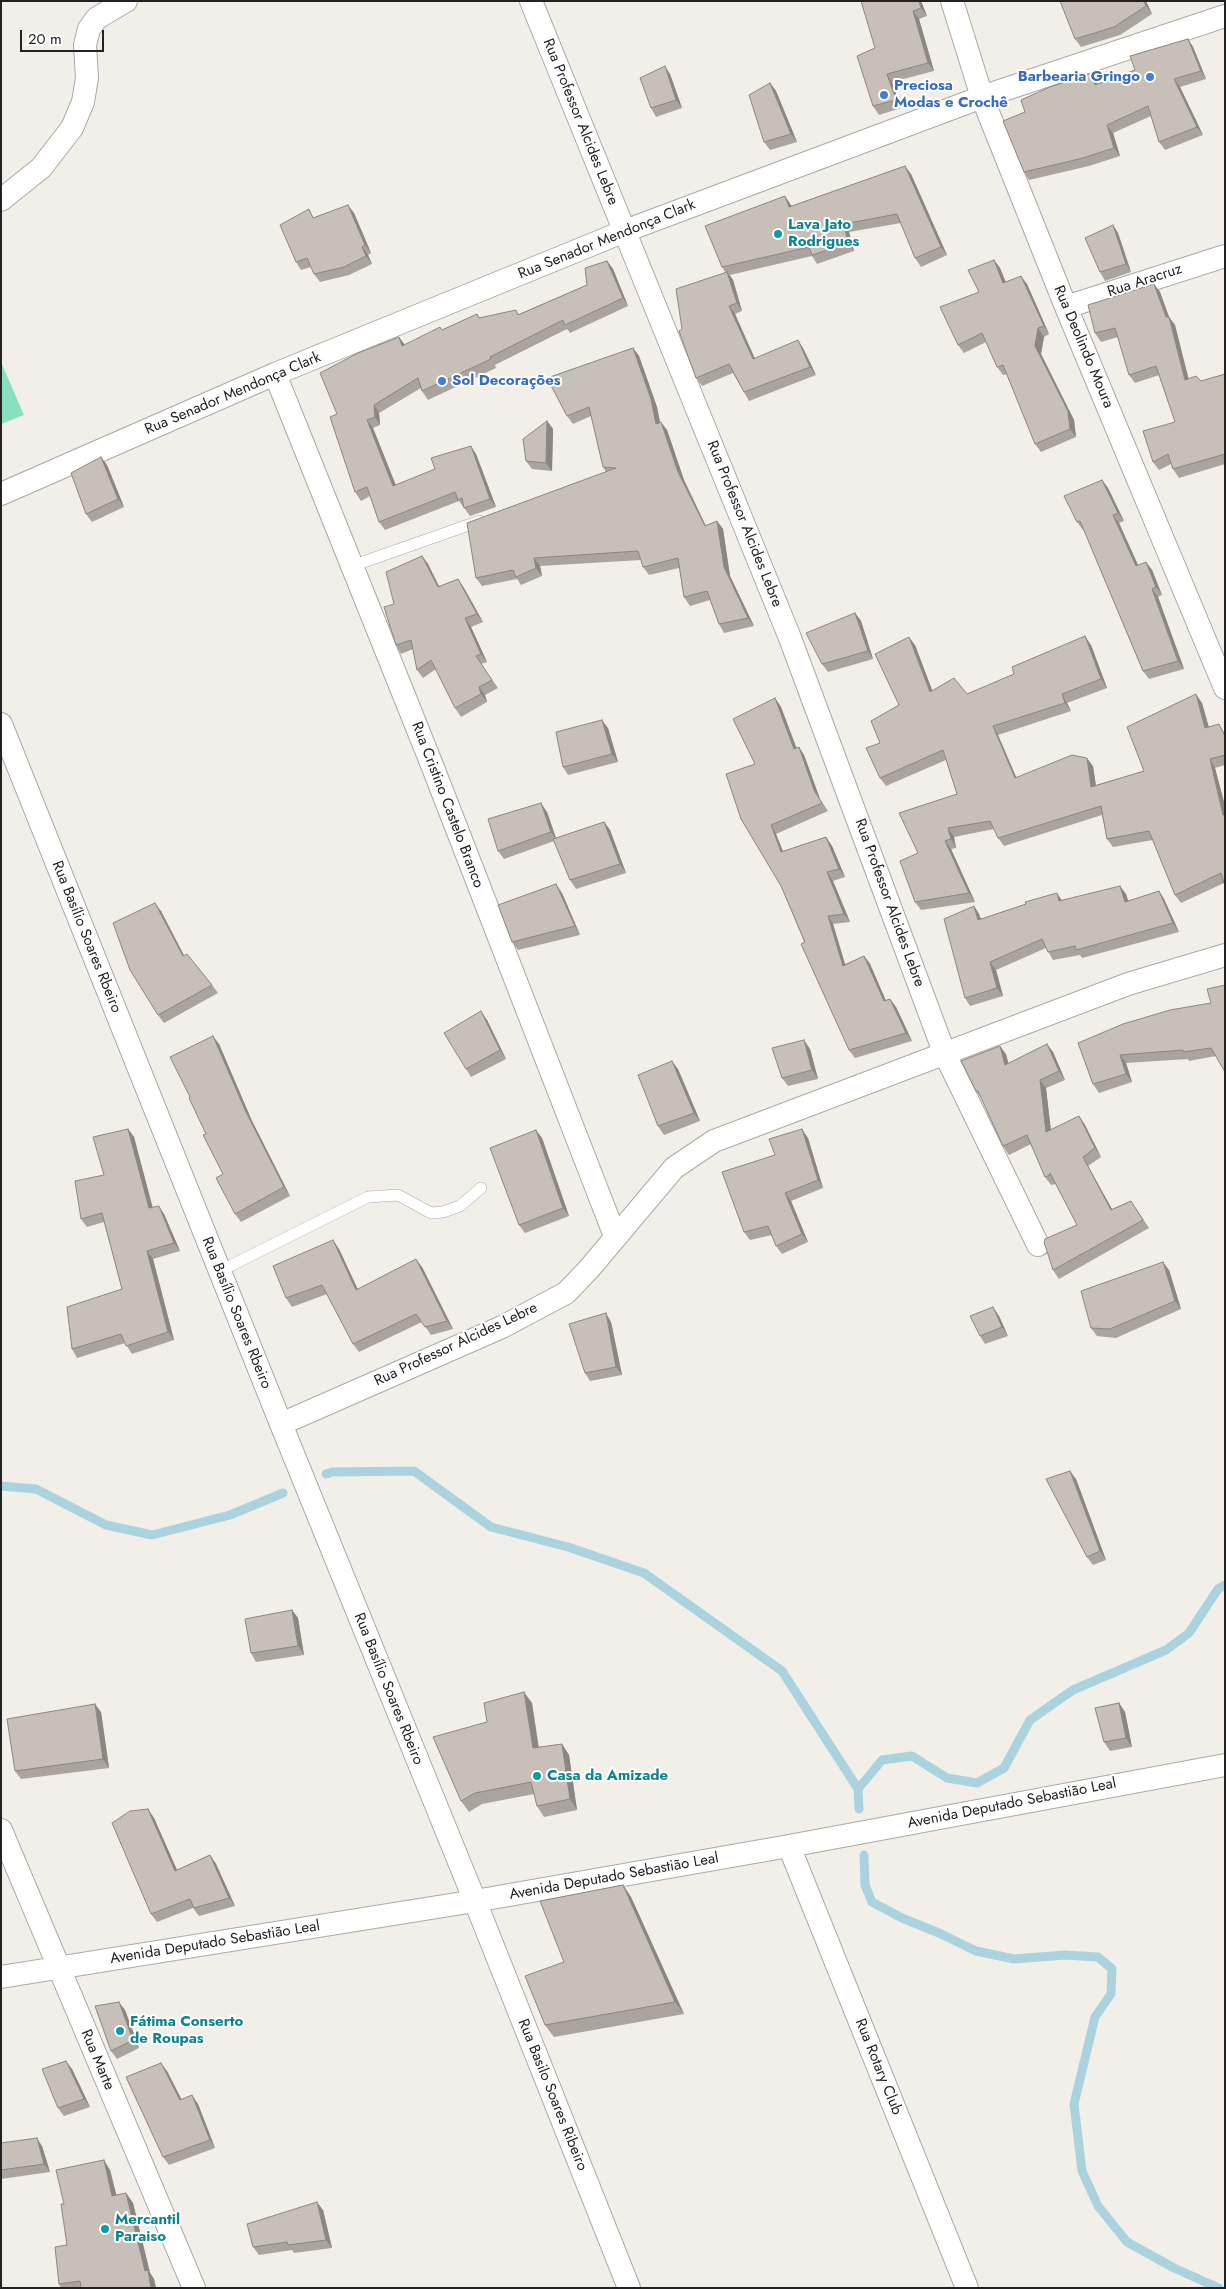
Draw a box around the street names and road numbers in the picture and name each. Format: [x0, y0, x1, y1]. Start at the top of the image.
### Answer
street label: Rua Professor Alcides Lebre [538, 36, 622, 208]
street label: Rua Senador Mendonça Clark [516, 196, 698, 284]
street label: Rua Aracruz [1105, 260, 1185, 302]
street label: Rua Deolindo Moura [1049, 283, 1117, 411]
street label: Rua Senador Mendonça Clark [142, 349, 324, 439]
street label: Rua Professor Alcides Lebre [702, 438, 786, 610]
street label: Rua Cristino Castelo Branco [407, 719, 487, 891]
street label: Rua Professor Alcides Lebre [850, 816, 928, 990]
street label: Rua Basílio Soares Rbeiro [47, 858, 125, 1016]
street label: Rua Basílio Soares Rbeiro [197, 1234, 275, 1392]
street label: Rua Professor Alcides Lebre [372, 1299, 540, 1391]
street label: Rua Basílio Soares Rbeiro [349, 1610, 427, 1768]
street label: Avenida Deputado Sebastião Leal [906, 1775, 1118, 1833]
street label: Avenida Deputado Sebastião Leal [508, 1850, 720, 1904]
street label: Avenida Deputado Sebastião Leal [109, 1918, 321, 1968]
street label: Rua Basilo Soares Ribeiro [513, 2016, 591, 2174]
street label: Rua Rotary Club [851, 2016, 905, 2118]
street label: Rua Marte [76, 2027, 118, 2093]

